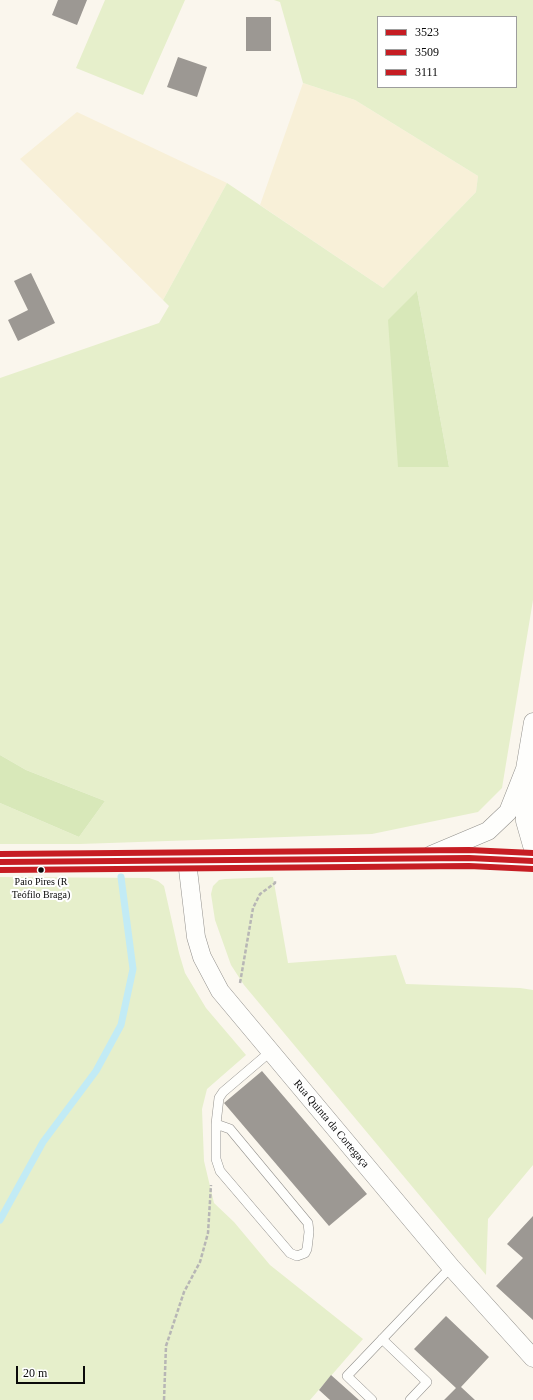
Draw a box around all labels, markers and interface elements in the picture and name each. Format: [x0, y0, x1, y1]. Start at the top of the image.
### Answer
legend [377, 16, 517, 88]
text: 3523 [415, 25, 439, 39]
text: 3509 [415, 45, 439, 59]
text: 3111 [415, 65, 438, 79]
marker: Paio Pires (R Teófilo Braga) [36, 865, 46, 875]
place label: Paio Pires (R Teófilo Braga) [12, 876, 70, 900]
street label: Rua Quinta da Cortegaça [290, 1077, 372, 1171]
scale bar [18, 1358, 87, 1384]
text: 20 m [23, 1366, 47, 1380]

